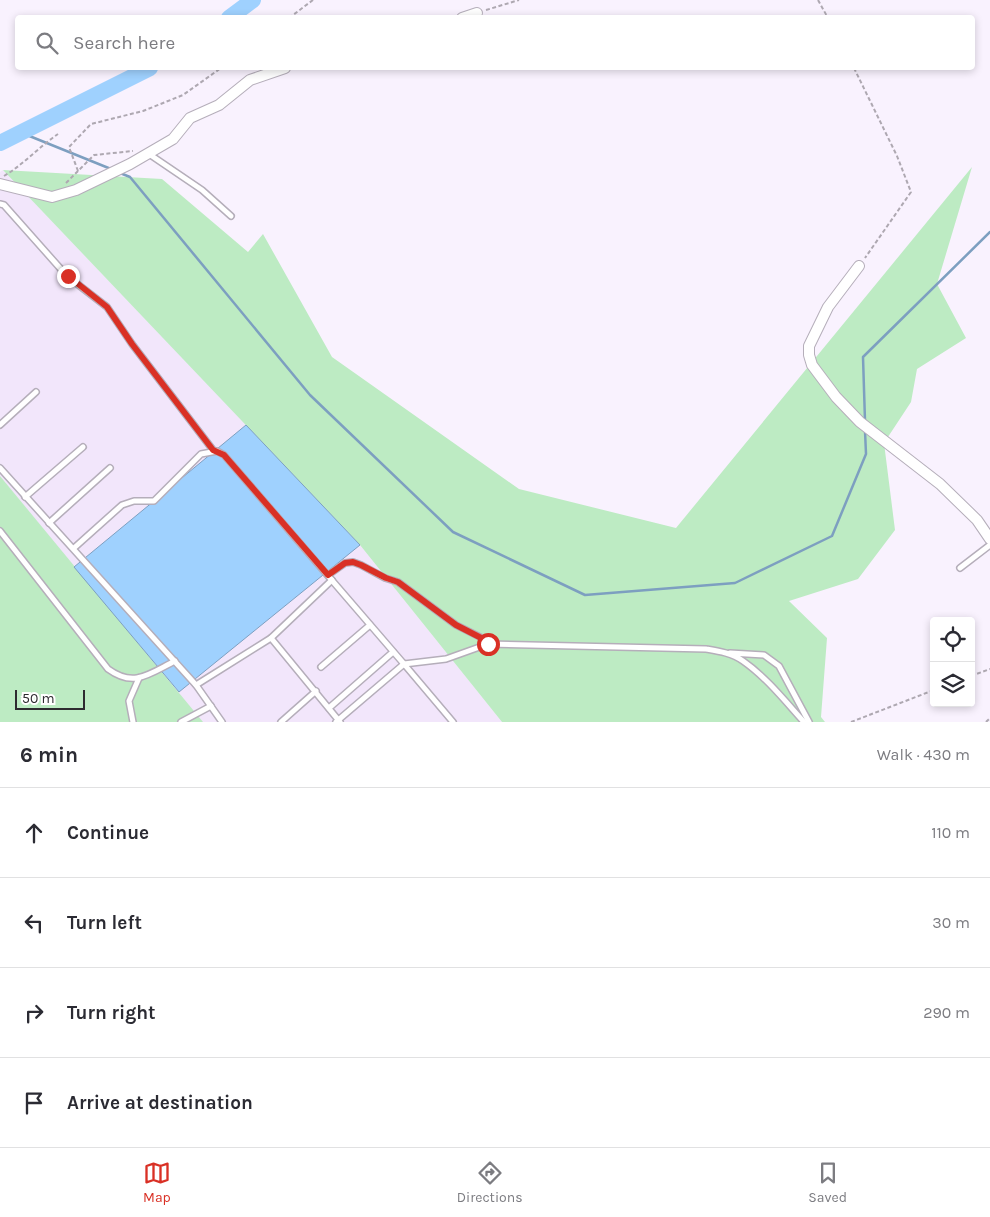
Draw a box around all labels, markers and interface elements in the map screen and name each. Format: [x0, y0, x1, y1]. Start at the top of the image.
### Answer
search box [15, 15, 975, 70]
icon: search [33, 29, 61, 57]
text: Search here [73, 32, 175, 54]
route end [57, 265, 80, 288]
map controls [930, 617, 975, 707]
button: locate [930, 617, 975, 662]
route start [477, 633, 500, 656]
button: layers [930, 662, 975, 707]
scale bar [15, 687, 85, 710]
text: 50 m [22, 690, 55, 707]
text: 6 min [20, 743, 78, 767]
text: Walk · 430 m [877, 745, 970, 764]
icon: ahead [20, 819, 48, 847]
text: Continue [67, 822, 149, 844]
text: 110 m [931, 823, 970, 842]
icon: left [20, 909, 48, 937]
text: Turn left [67, 912, 142, 934]
text: 30 m [932, 913, 970, 932]
icon: right [20, 999, 48, 1027]
text: Turn right [67, 1002, 156, 1024]
text: 290 m [923, 1003, 970, 1022]
icon: arrive [20, 1089, 48, 1117]
text: Arrive at destination [67, 1092, 253, 1114]
tab: Map [143, 1159, 171, 1206]
tab: Directions [457, 1159, 523, 1206]
tab: Saved [808, 1159, 847, 1206]

